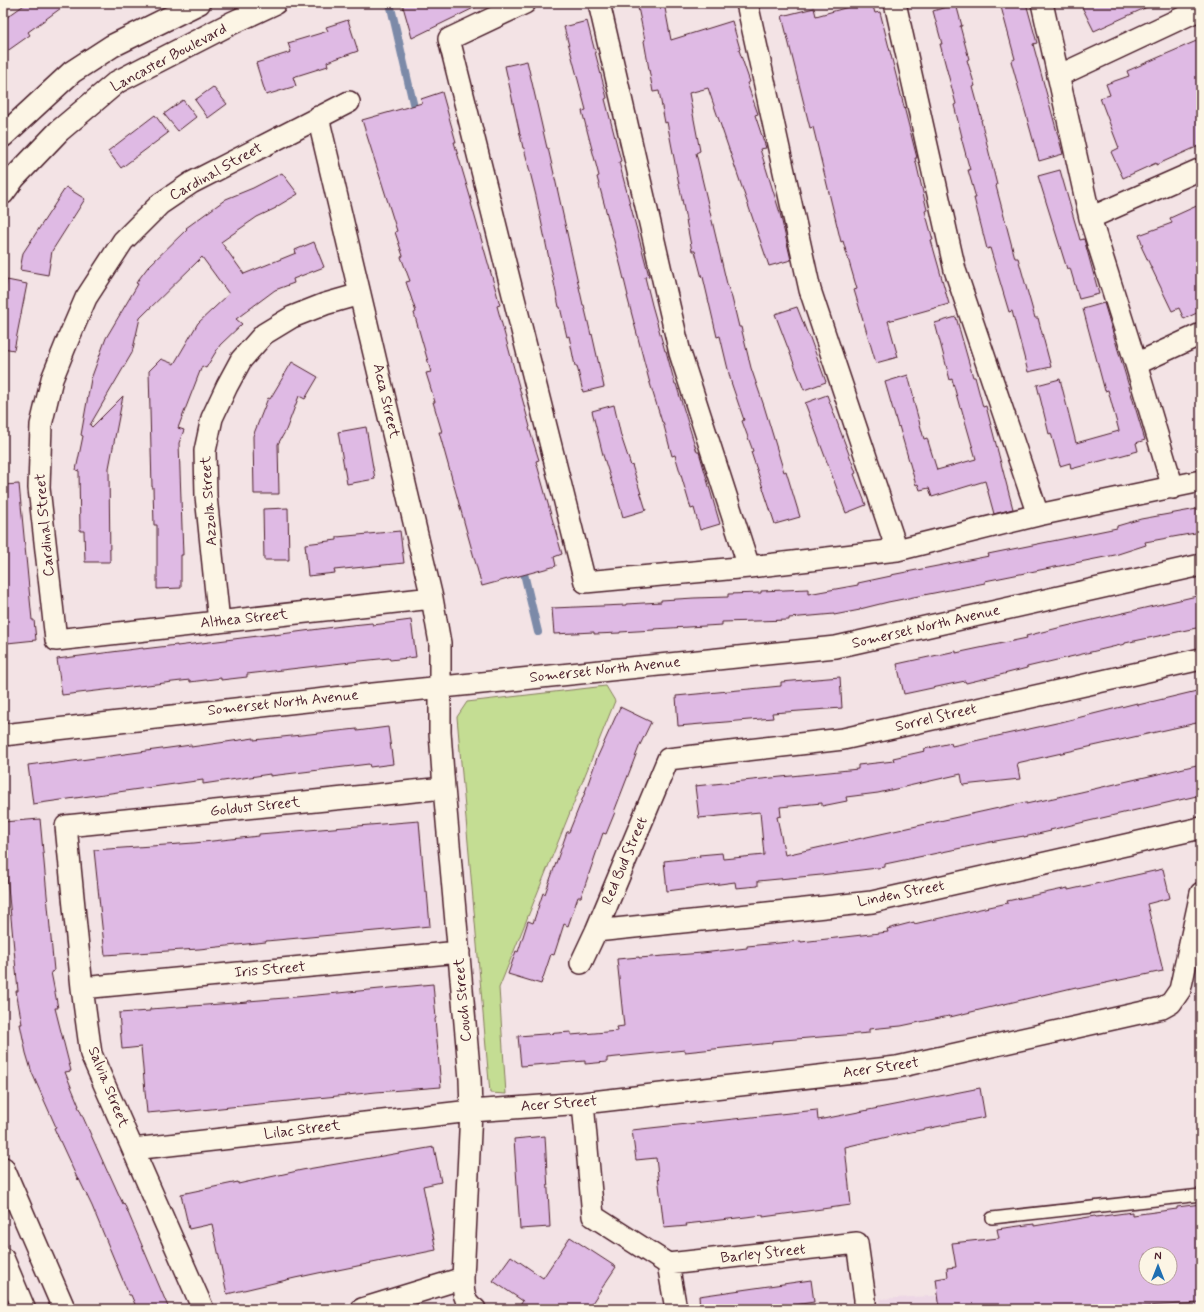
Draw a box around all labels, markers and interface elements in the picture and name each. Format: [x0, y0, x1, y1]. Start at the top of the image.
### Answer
street label: Lancaster Boulevard [108, 19, 230, 97]
street label: Cardinal Street [166, 138, 266, 206]
street label: Acca Street [368, 362, 404, 440]
street label: Azzola Street [196, 455, 222, 547]
street label: Cardinal Street [31, 473, 59, 577]
street label: Somerset North Avenue [850, 600, 1002, 654]
street label: Althea Street [199, 604, 289, 634]
street label: Somerset North Avenue [529, 652, 681, 688]
street label: Somerset North Avenue [207, 685, 359, 721]
street label: Sorrel Street [893, 699, 979, 737]
street label: Goldust Street [209, 792, 301, 822]
street label: Red Bud Street [597, 813, 653, 908]
street label: Linden Street [856, 876, 946, 912]
street label: Iris Street [233, 957, 307, 983]
street label: Couch Street [449, 957, 477, 1043]
street label: Salvia Street [83, 1044, 133, 1131]
street label: Acer Street [842, 1053, 920, 1083]
street label: Acer Street [520, 1091, 598, 1117]
street label: Lilac Street [263, 1115, 341, 1145]
street label: Barley Street [720, 1240, 807, 1268]
north arrow [1138, 1246, 1178, 1286]
text: N [1154, 1250, 1162, 1264]

